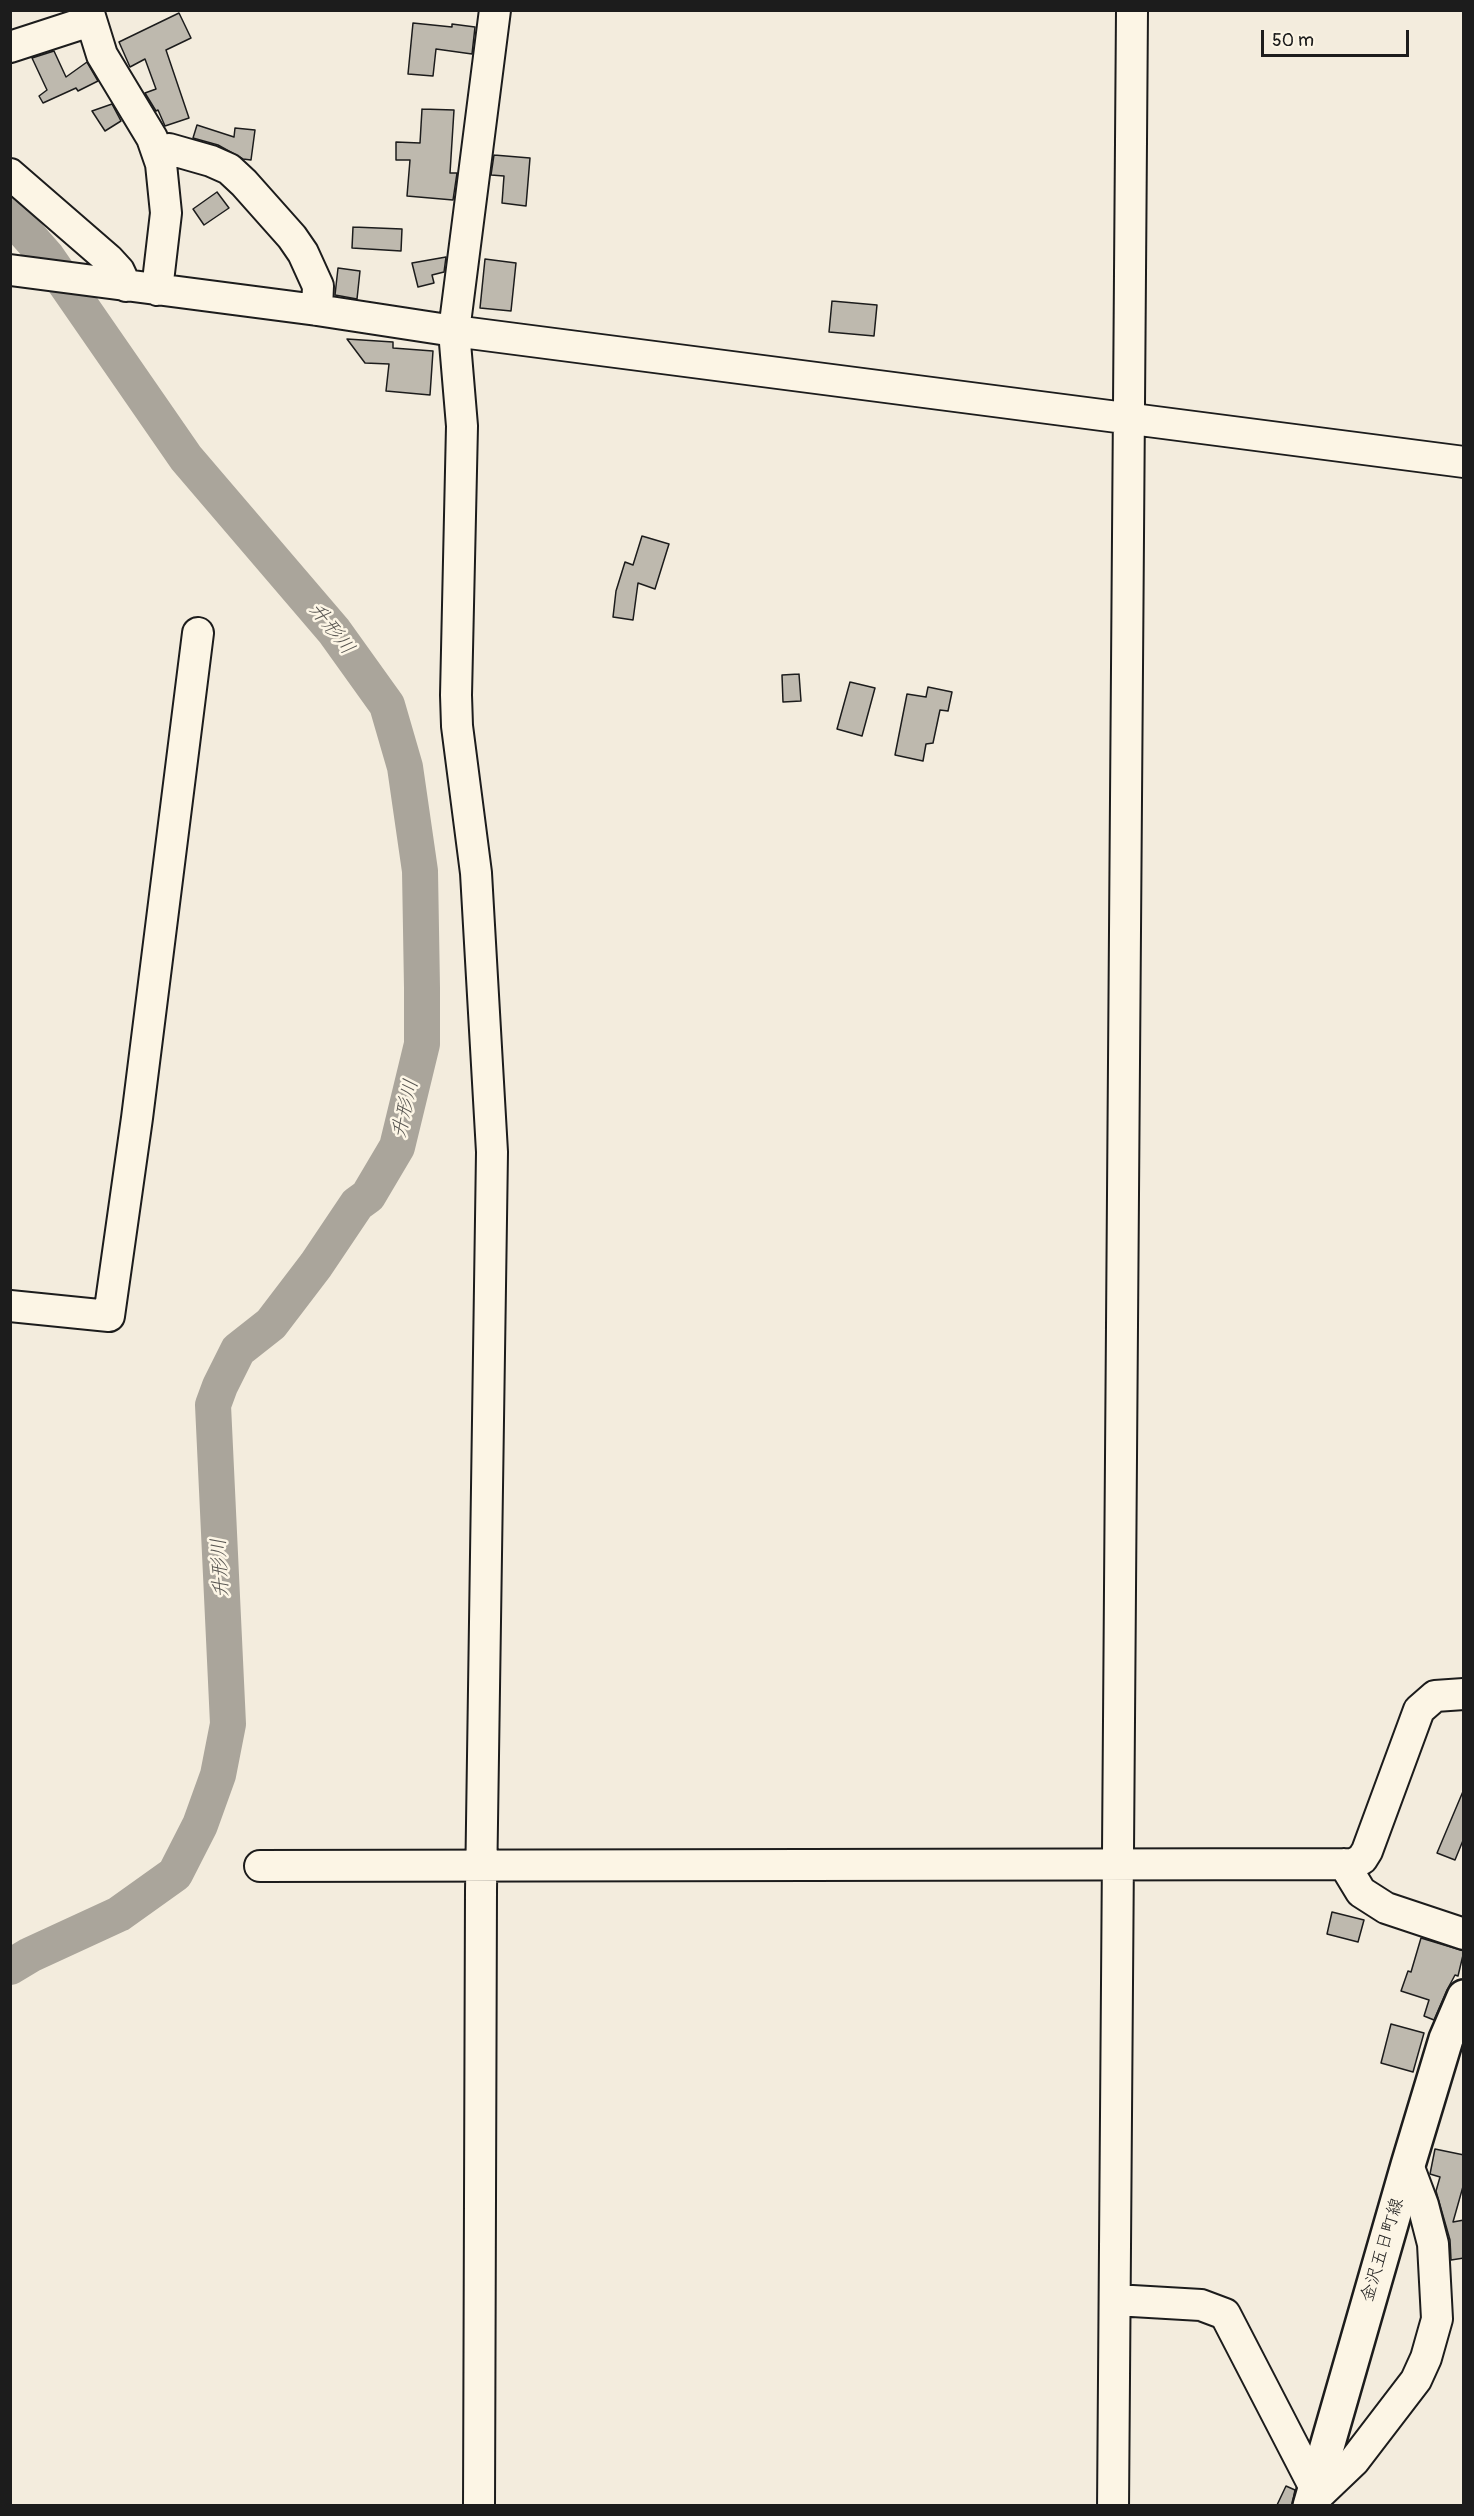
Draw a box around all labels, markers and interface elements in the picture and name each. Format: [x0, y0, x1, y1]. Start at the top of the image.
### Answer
scale bar [1264, 18, 1412, 56]
text: 50 m [1272, 29, 1314, 52]
water label: 升形川 [303, 598, 359, 660]
water label: 升形川 [388, 1077, 424, 1141]
water label: 升形川 [207, 1537, 235, 1599]
street label: 金沢五日町線 [1357, 2195, 1409, 2305]

